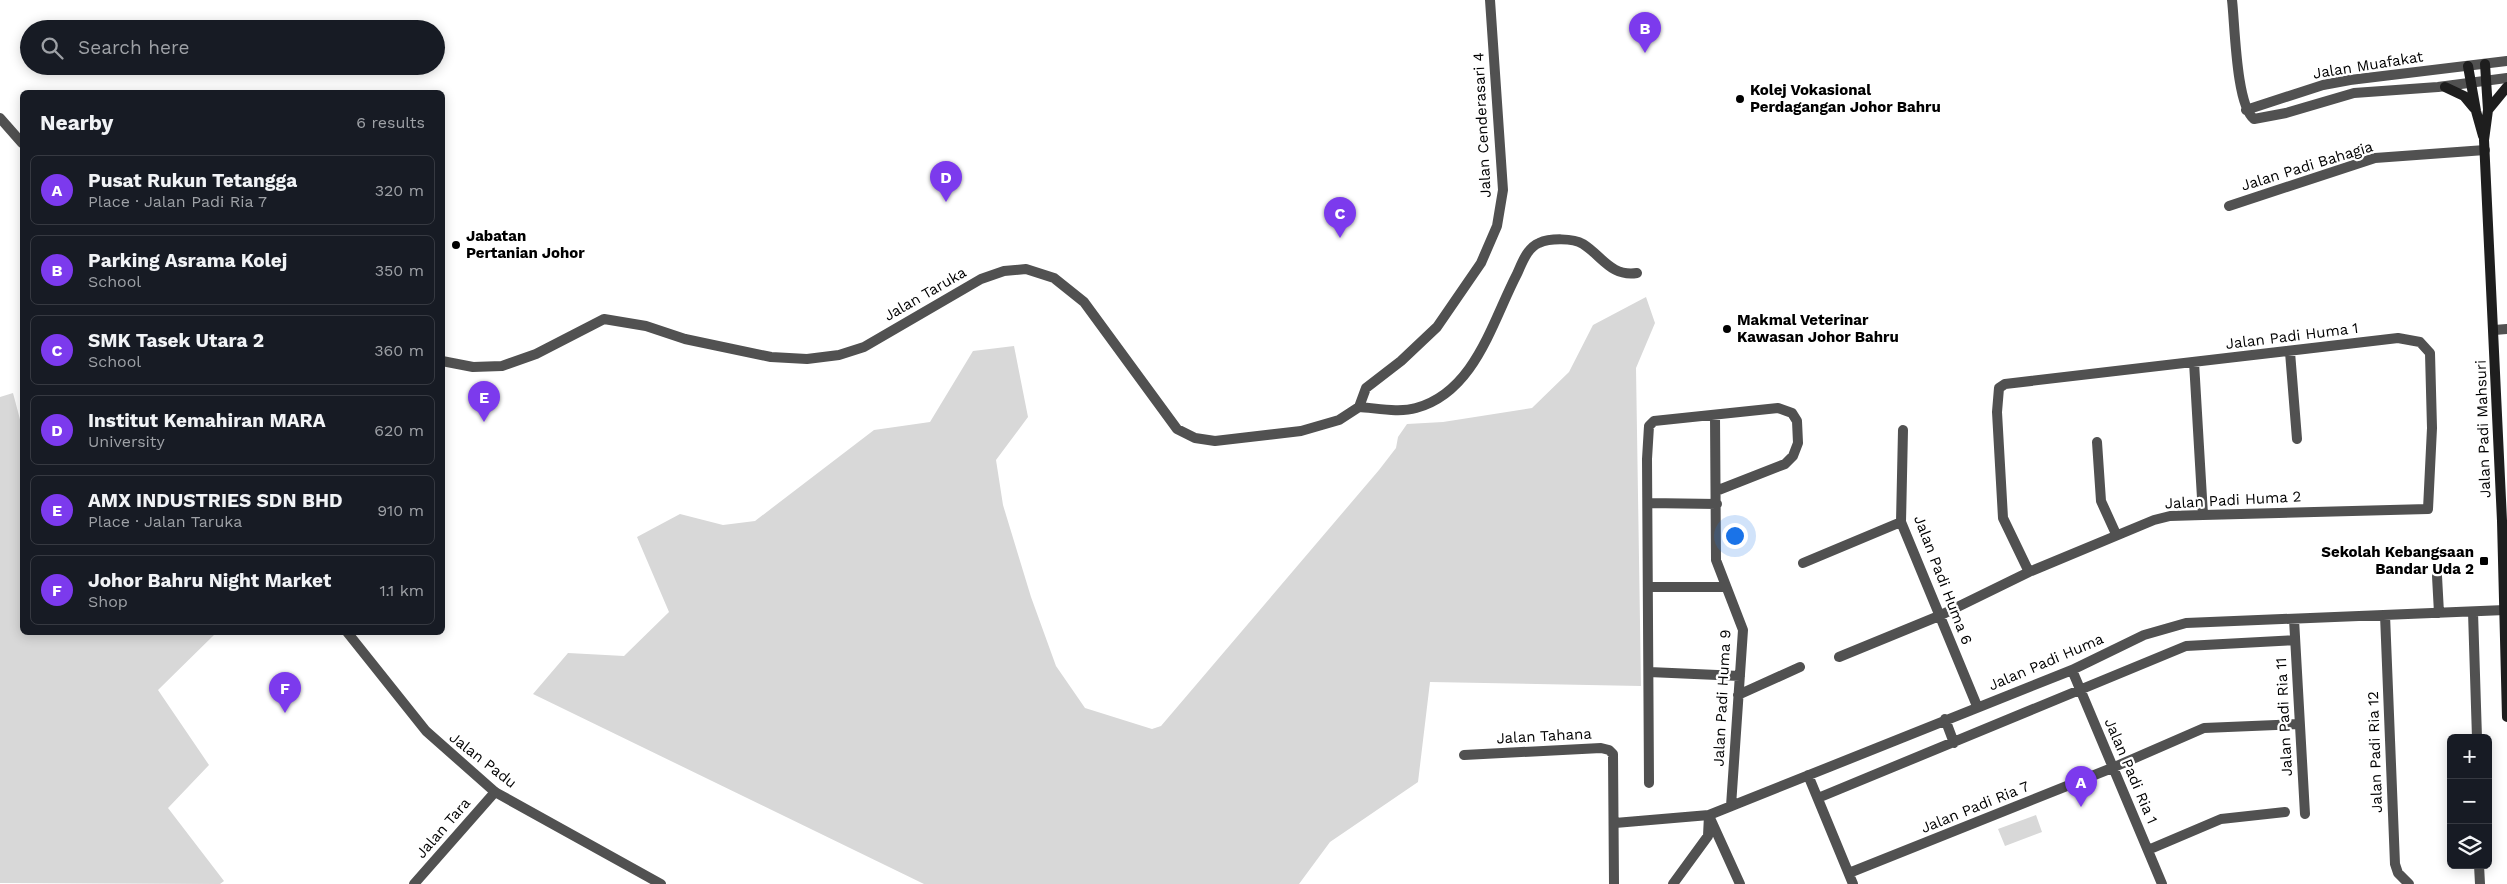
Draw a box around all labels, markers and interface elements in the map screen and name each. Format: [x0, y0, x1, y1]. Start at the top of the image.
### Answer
pin: B [1629, 12, 1661, 53]
search box [20, 20, 445, 75]
icon: search [38, 34, 66, 62]
text: Search here [78, 36, 189, 59]
street label: Jalan Muafakat [2312, 47, 2425, 83]
street label: Jalan Cenderasari 4 [1469, 52, 1495, 198]
place label: Kolej Vokasional Perdagangan Johor Bahru [1750, 81, 1941, 116]
marker: Kolej Vokasional Perdagangan Johor Bahru [1734, 93, 1746, 105]
text: Nearby [40, 110, 113, 135]
text: 6 results [356, 113, 425, 132]
street label: Jalan Padi Bahagia [2239, 137, 2376, 195]
pin: D [930, 161, 962, 202]
text: Pusat Rukun Tetangga [88, 169, 297, 192]
text: A [52, 181, 62, 200]
text: 320 m [375, 181, 424, 200]
text: Place · Jalan Padi Ria 7 [88, 192, 267, 211]
pin: C [1324, 197, 1356, 238]
place label: Jabatan Pertanian Johor [466, 227, 585, 262]
marker: Jabatan Pertanian Johor [450, 239, 462, 251]
text: Parking Asrama Kolej [88, 249, 287, 272]
text: B [52, 261, 62, 280]
text: 350 m [375, 261, 424, 280]
street label: Jalan Taruka [881, 263, 970, 325]
text: School [88, 272, 141, 291]
place label: Makmal Veterinar Kawasan Johor Bahru [1737, 311, 1899, 346]
street label: Jalan Padi Huma 1 [2225, 319, 2359, 353]
marker: Makmal Veterinar Kawasan Johor Bahru [1721, 323, 1733, 335]
text: SMK Tasek Utara 2 [88, 329, 264, 352]
text: C [52, 341, 62, 360]
text: 360 m [374, 341, 424, 360]
text: School [88, 352, 141, 371]
street label: Jalan Padi Mahsuri [2472, 360, 2494, 498]
pin: E [468, 381, 500, 422]
text: Institut Kemahiran MARA [88, 409, 326, 432]
text: D [51, 421, 63, 440]
text: 620 m [374, 421, 424, 440]
text: University [88, 432, 165, 451]
street label: Jalan Padi Huma 2 [2164, 487, 2302, 513]
text: AMX INDUSTRIES SDN BHD [88, 489, 343, 512]
text: E [52, 501, 62, 520]
text: 910 m [377, 501, 424, 520]
text: Place · Jalan Taruka [88, 512, 242, 531]
street label: Jalan Padi Huma 6 [1910, 513, 1976, 647]
your location [1722, 523, 1748, 549]
place label: Sekolah Kebangsaan Bandar Uda 2 [2321, 543, 2474, 578]
marker: Sekolah Kebangsaan Bandar Uda 2 [2478, 555, 2490, 567]
text: Johor Bahru Night Market [88, 569, 331, 592]
text: F [52, 581, 62, 600]
text: 1.1 km [379, 581, 424, 600]
text: Shop [88, 592, 128, 611]
street label: Jalan Padi Huma 9 [1709, 629, 1735, 767]
street label: Jalan Padi Huma [1986, 629, 2107, 694]
street label: Jalan Padi Ria 11 [2272, 657, 2296, 777]
pin: F [269, 672, 301, 713]
street label: Jalan Padi Ria 12 [2364, 691, 2386, 813]
street label: Jalan Padi Ria 1 [2101, 715, 2161, 827]
street label: Jalan Tahana [1496, 724, 1593, 747]
street label: Jalan Padu [446, 728, 520, 792]
map controls [2447, 734, 2492, 869]
button: + [2447, 734, 2492, 779]
pin: A [2065, 766, 2097, 807]
street label: Jalan Padi Ria 7 [1918, 777, 2032, 837]
button: − [2447, 779, 2492, 824]
street label: Jalan Tara [412, 794, 474, 862]
button: layers [2447, 824, 2492, 869]

